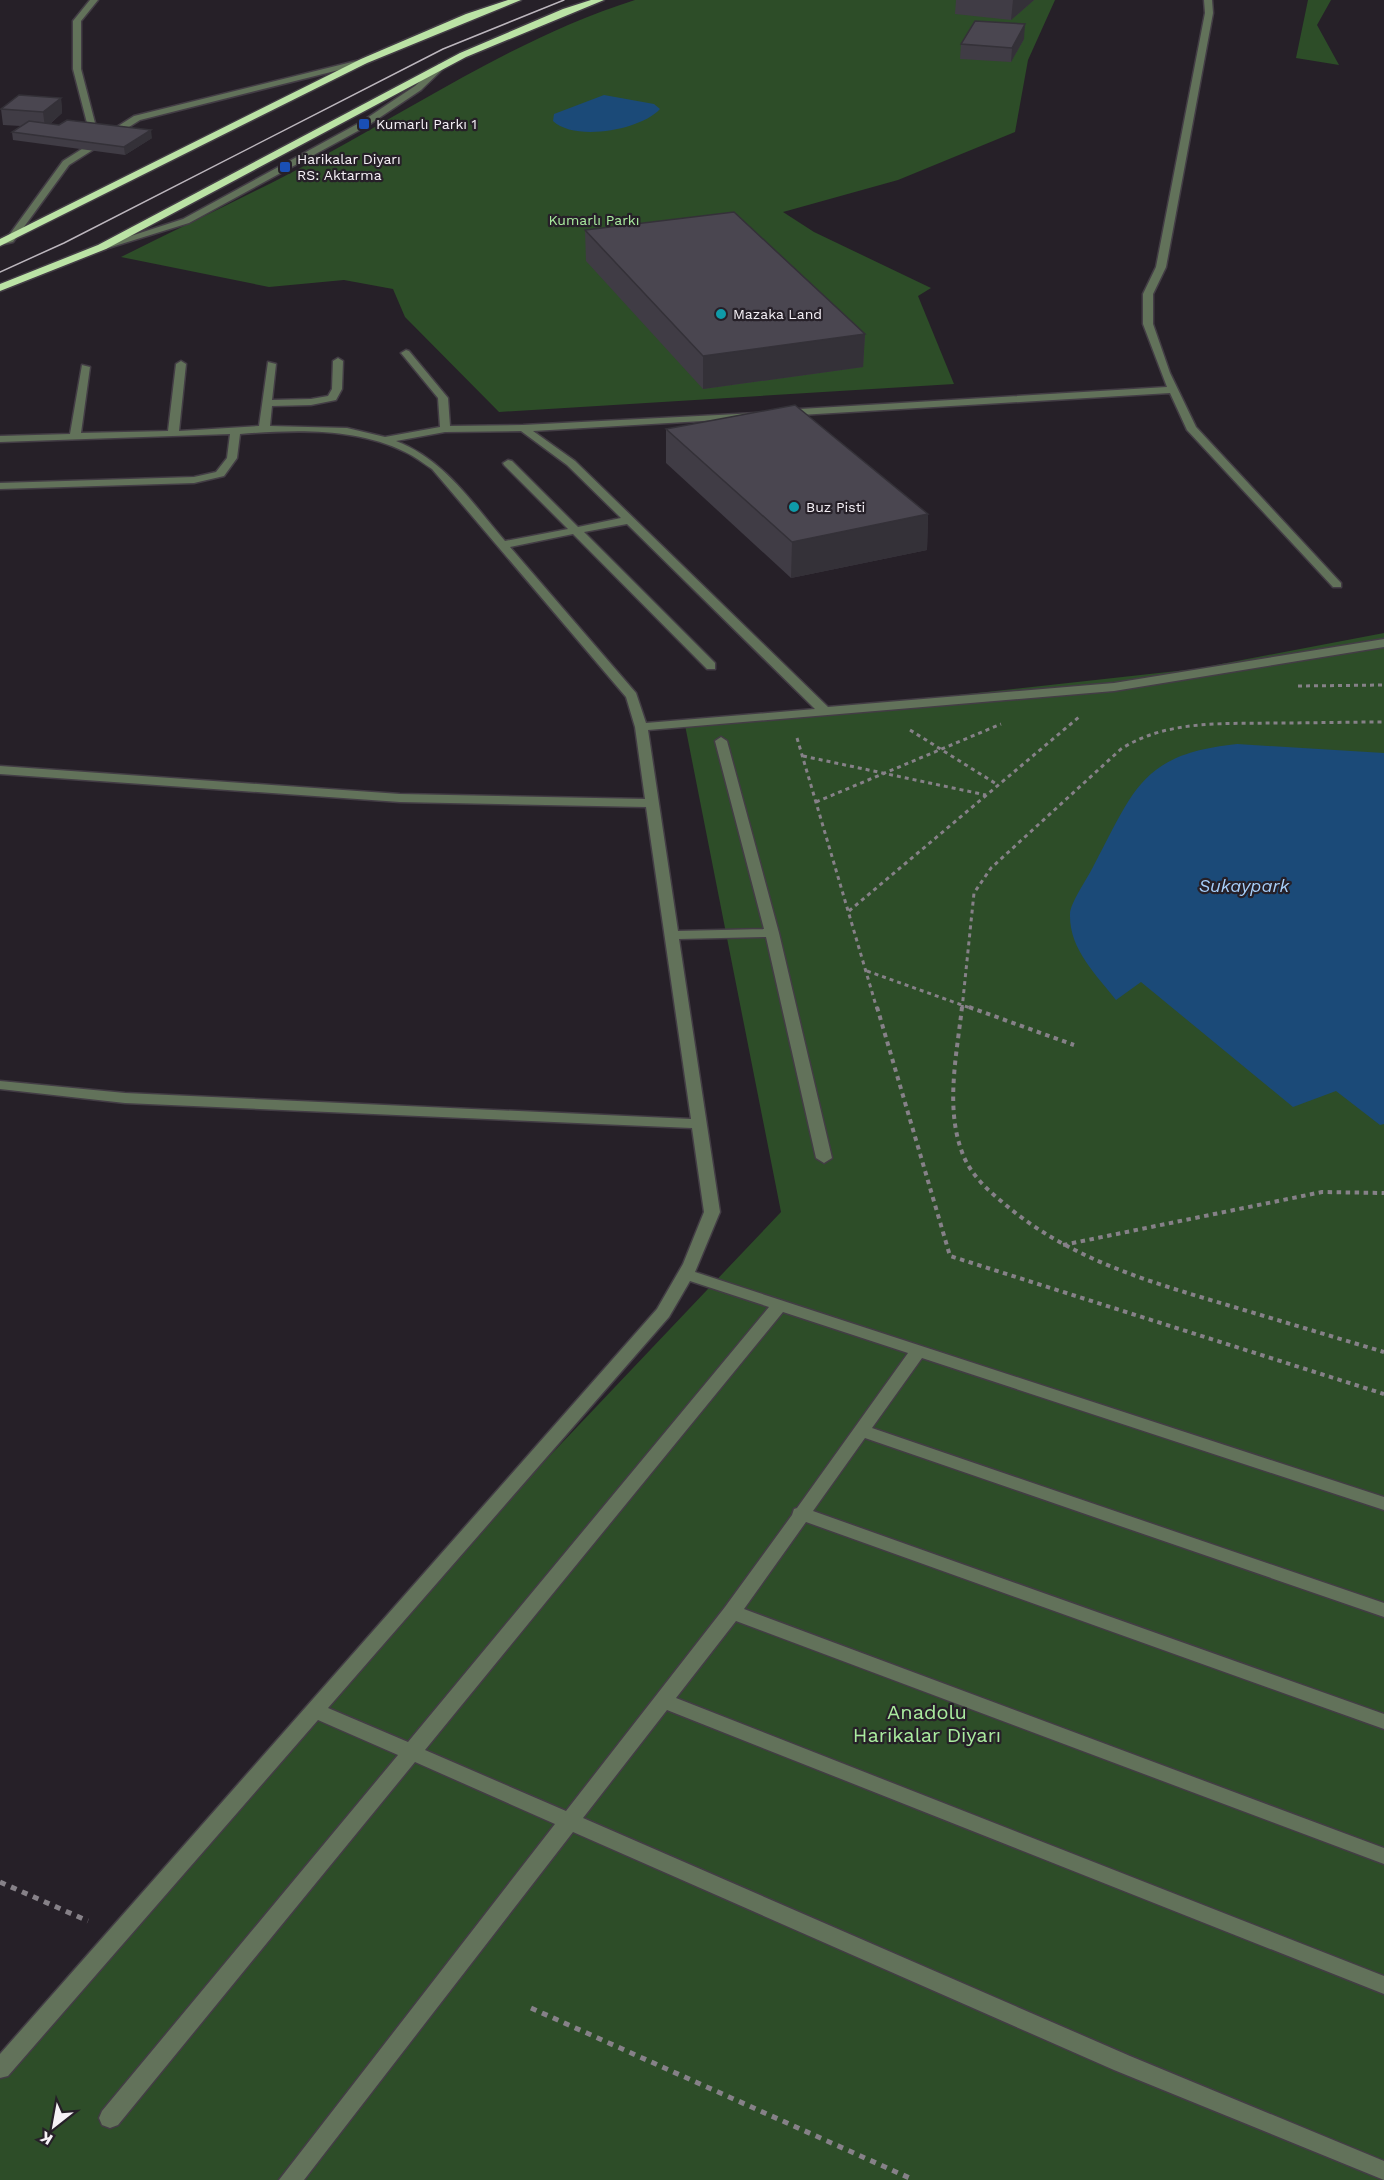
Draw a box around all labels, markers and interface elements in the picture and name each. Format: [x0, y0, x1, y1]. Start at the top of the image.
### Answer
place label: Kumarlı Parkı 1 [376, 116, 477, 132]
marker: Kumarlı Parkı 1 [357, 117, 371, 131]
place label: Harikalar Diyarı RS: Aktarma [297, 151, 401, 183]
marker: Harikalar Diyarı RS: Aktarma [278, 160, 292, 174]
park label: Kumarlı Parkı [548, 212, 640, 228]
place label: Mazaka Land [733, 306, 822, 322]
marker: Mazaka Land [714, 307, 728, 321]
place label: Buz Pisti [806, 499, 865, 515]
marker: Buz Pisti [787, 500, 801, 514]
water label: Sukaypark [1199, 875, 1291, 896]
park label: Anadolu Harikalar Diyarı [853, 1700, 1001, 1747]
north arrow [24, 2096, 84, 2156]
text: K [37, 2127, 56, 2149]

